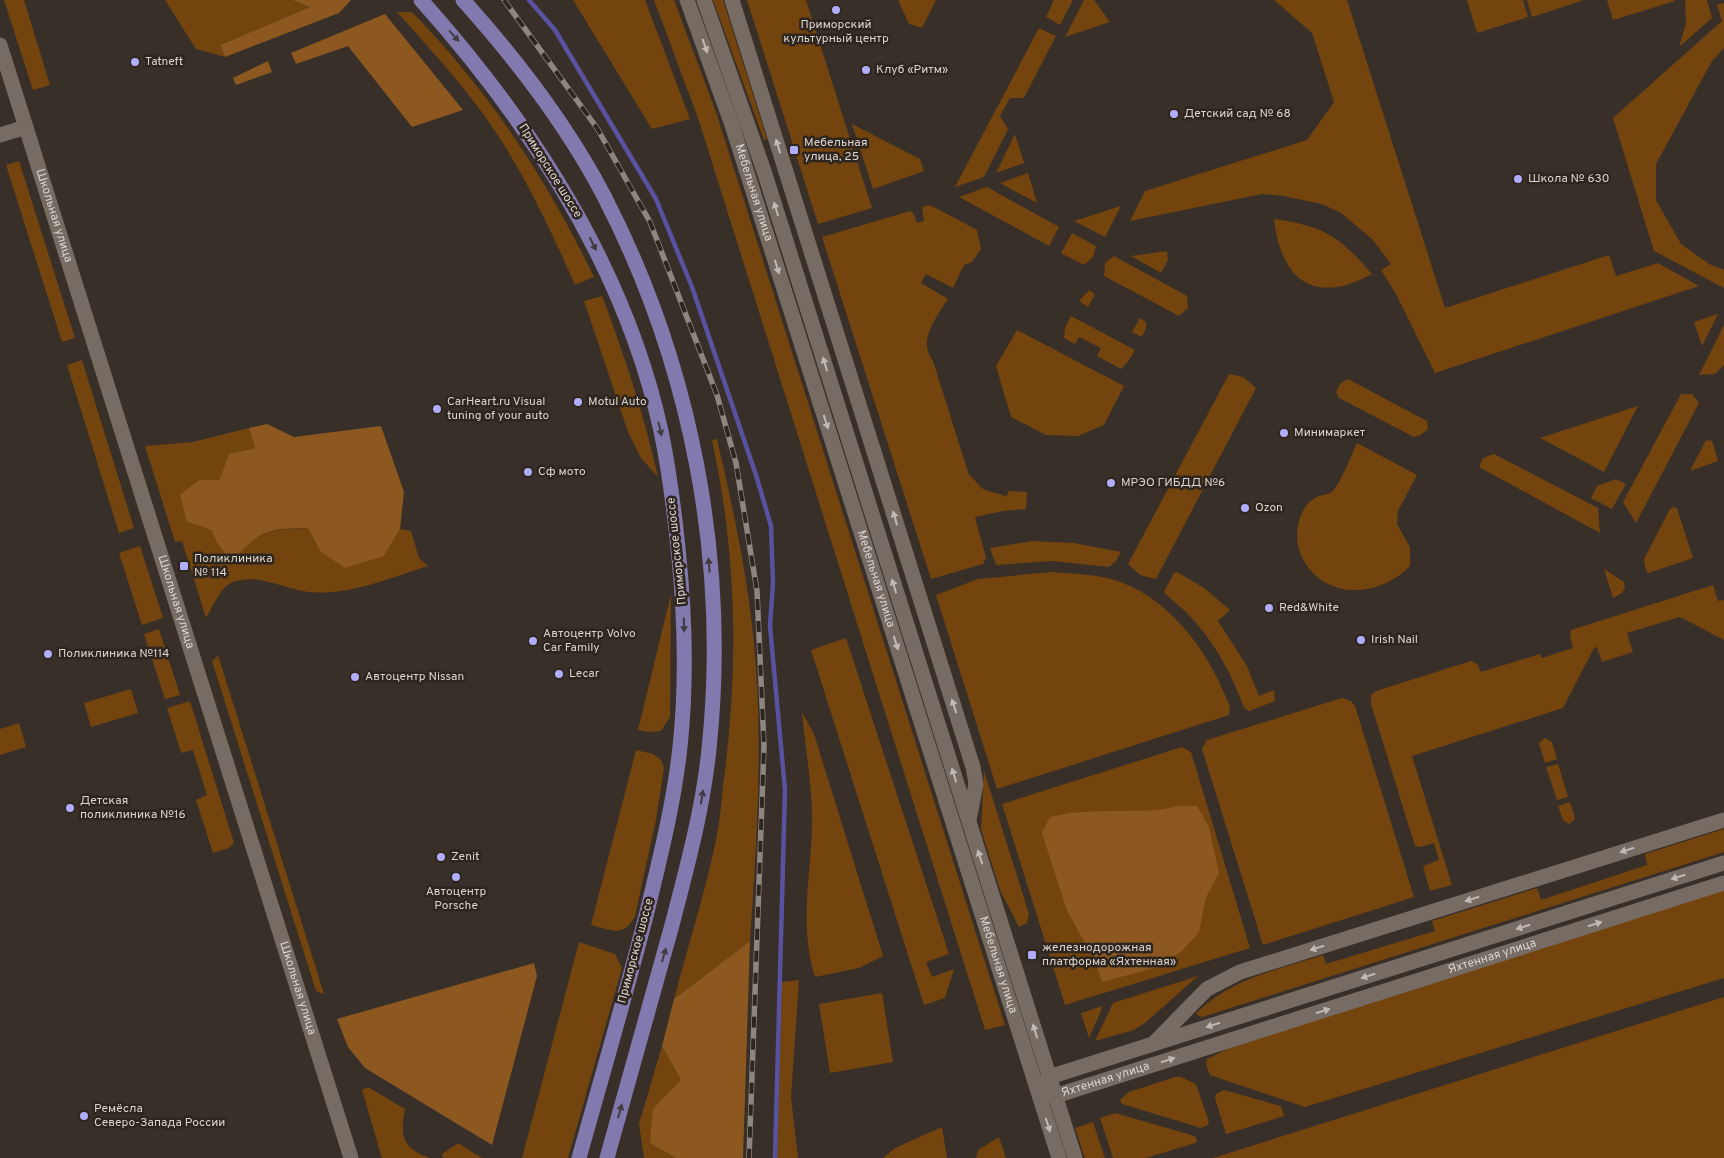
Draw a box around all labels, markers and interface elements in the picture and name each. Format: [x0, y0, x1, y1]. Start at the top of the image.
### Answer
marker: Приморский культурный центр [830, 4, 842, 16]
place label: Приморский культурный центр [783, 17, 889, 47]
one-way arrow [448, 30, 460, 42]
one-way arrow [702, 38, 709, 53]
place label: Tatneft [145, 54, 183, 70]
marker: Tatneft [129, 56, 141, 68]
place label: Клуб «Ритм» [876, 62, 948, 78]
marker: Клуб «Ритм» [860, 64, 872, 76]
place label: Детский сад № 68 [1184, 106, 1291, 122]
marker: Детский сад № 68 [1168, 108, 1180, 120]
street label: Приморское шоссе [515, 121, 585, 221]
place label: Мебельная улица, 25 [804, 135, 867, 165]
one-way arrow [774, 138, 782, 153]
street label: Мебельная улица [731, 142, 776, 243]
marker: Мебельная улица, 25 [788, 144, 800, 156]
street label: Школьная улица [32, 167, 76, 265]
place label: Школа № 630 [1528, 171, 1609, 187]
marker: Школа № 630 [1512, 173, 1524, 185]
one-way arrow [772, 202, 779, 217]
one-way arrow [589, 236, 597, 251]
one-way arrow [773, 259, 781, 274]
one-way arrow [820, 357, 828, 372]
place label: CarHeart.ru Visual tuning of your auto [447, 394, 550, 424]
place label: Motul Auto [588, 394, 647, 410]
marker: Motul Auto [572, 396, 584, 408]
marker: CarHeart.ru Visual tuning of your auto [431, 403, 443, 415]
one-way arrow [822, 414, 830, 429]
one-way arrow [656, 421, 664, 436]
place label: Минимаркет [1294, 425, 1366, 441]
marker: Минимаркет [1278, 427, 1290, 439]
place label: Сф мото [538, 464, 586, 480]
marker: Сф мото [522, 466, 534, 478]
place label: МРЭО ГИБДД №6 [1121, 475, 1225, 491]
marker: МРЭО ГИБДД №6 [1105, 477, 1117, 489]
street label: Приморское шоссе [663, 496, 691, 606]
place label: Ozon [1255, 500, 1283, 516]
marker: Ozon [1239, 502, 1251, 514]
one-way arrow [890, 510, 898, 525]
street label: Мебельная улица [853, 528, 899, 629]
place label: Поликлиника № 114 [194, 551, 272, 581]
street label: Школьная улица [153, 553, 198, 651]
one-way arrow [705, 557, 713, 573]
marker: Поликлиника № 114 [178, 560, 190, 572]
one-way arrow [890, 579, 898, 594]
place label: Red&White [1279, 600, 1339, 616]
marker: Red&White [1263, 602, 1275, 614]
one-way arrow [680, 617, 688, 633]
place label: Автоцентр Volvo Car Family [543, 626, 636, 656]
place label: Irish Nail [1371, 632, 1418, 648]
marker: Irish Nail [1355, 634, 1367, 646]
marker: Автоцентр Volvo Car Family [527, 635, 539, 647]
one-way arrow [892, 636, 900, 651]
place label: Поликлиника №114 [58, 646, 169, 662]
marker: Поликлиника №114 [42, 648, 54, 660]
place label: Lecar [569, 666, 600, 682]
marker: Lecar [553, 668, 565, 680]
place label: Автоцентр Nissan [365, 669, 464, 685]
marker: Автоцентр Nissan [349, 671, 361, 683]
one-way arrow [950, 699, 958, 714]
one-way arrow [949, 767, 957, 782]
one-way arrow [698, 788, 706, 804]
place label: Детская поликлиника №16 [80, 793, 186, 823]
marker: Детская поликлиника №16 [64, 802, 76, 814]
one-way arrow [1620, 847, 1635, 855]
place label: Zenit [451, 849, 479, 865]
one-way arrow [976, 850, 983, 865]
marker: Zenit [435, 851, 447, 863]
marker: Автоцентр Porsche [450, 871, 462, 883]
one-way arrow [1670, 874, 1685, 882]
place label: Автоцентр Porsche [426, 884, 487, 914]
one-way arrow [1465, 895, 1480, 903]
street label: Приморское шоссе [614, 897, 658, 1005]
street label: Мебельная улица [975, 915, 1021, 1016]
one-way arrow [1587, 920, 1602, 928]
one-way arrow [1515, 923, 1530, 931]
street label: Яхтенная улица [1446, 935, 1538, 978]
street label: Школьная улица [275, 939, 320, 1037]
place label: железнодорожная платформа «Яхтенная» [1042, 940, 1176, 970]
one-way arrow [1310, 944, 1325, 952]
one-way arrow [660, 947, 668, 962]
marker: железнодорожная платформа «Яхтенная» [1026, 949, 1038, 961]
one-way arrow [1360, 972, 1375, 980]
one-way arrow [1316, 1006, 1331, 1014]
one-way arrow [1205, 1021, 1220, 1029]
one-way arrow [1030, 1023, 1038, 1038]
one-way arrow [1161, 1056, 1176, 1063]
street label: Яхтенная улица [1059, 1058, 1151, 1102]
place label: Ремёсла Северо-Запада России [94, 1101, 225, 1131]
one-way arrow [616, 1104, 624, 1119]
marker: Ремёсла Северо-Запада России [78, 1110, 90, 1122]
one-way arrow [1044, 1118, 1052, 1133]

